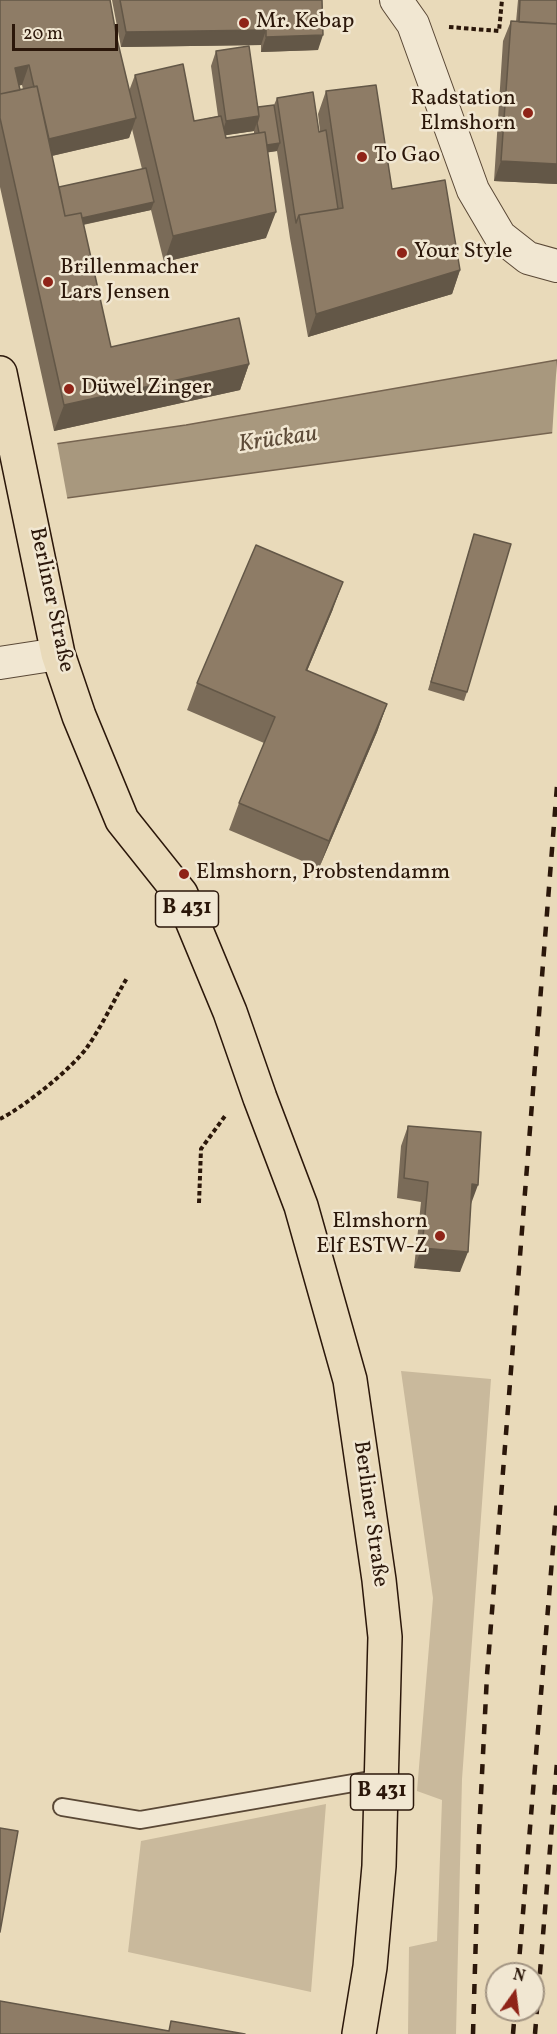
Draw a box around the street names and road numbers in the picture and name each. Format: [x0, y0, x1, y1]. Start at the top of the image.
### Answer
street label: Berliner Straße [22, 525, 78, 675]
road number: B 431 [156, 891, 219, 927]
street label: Berliner Straße [346, 1439, 392, 1589]
road number: B 431 [350, 1774, 413, 1810]

